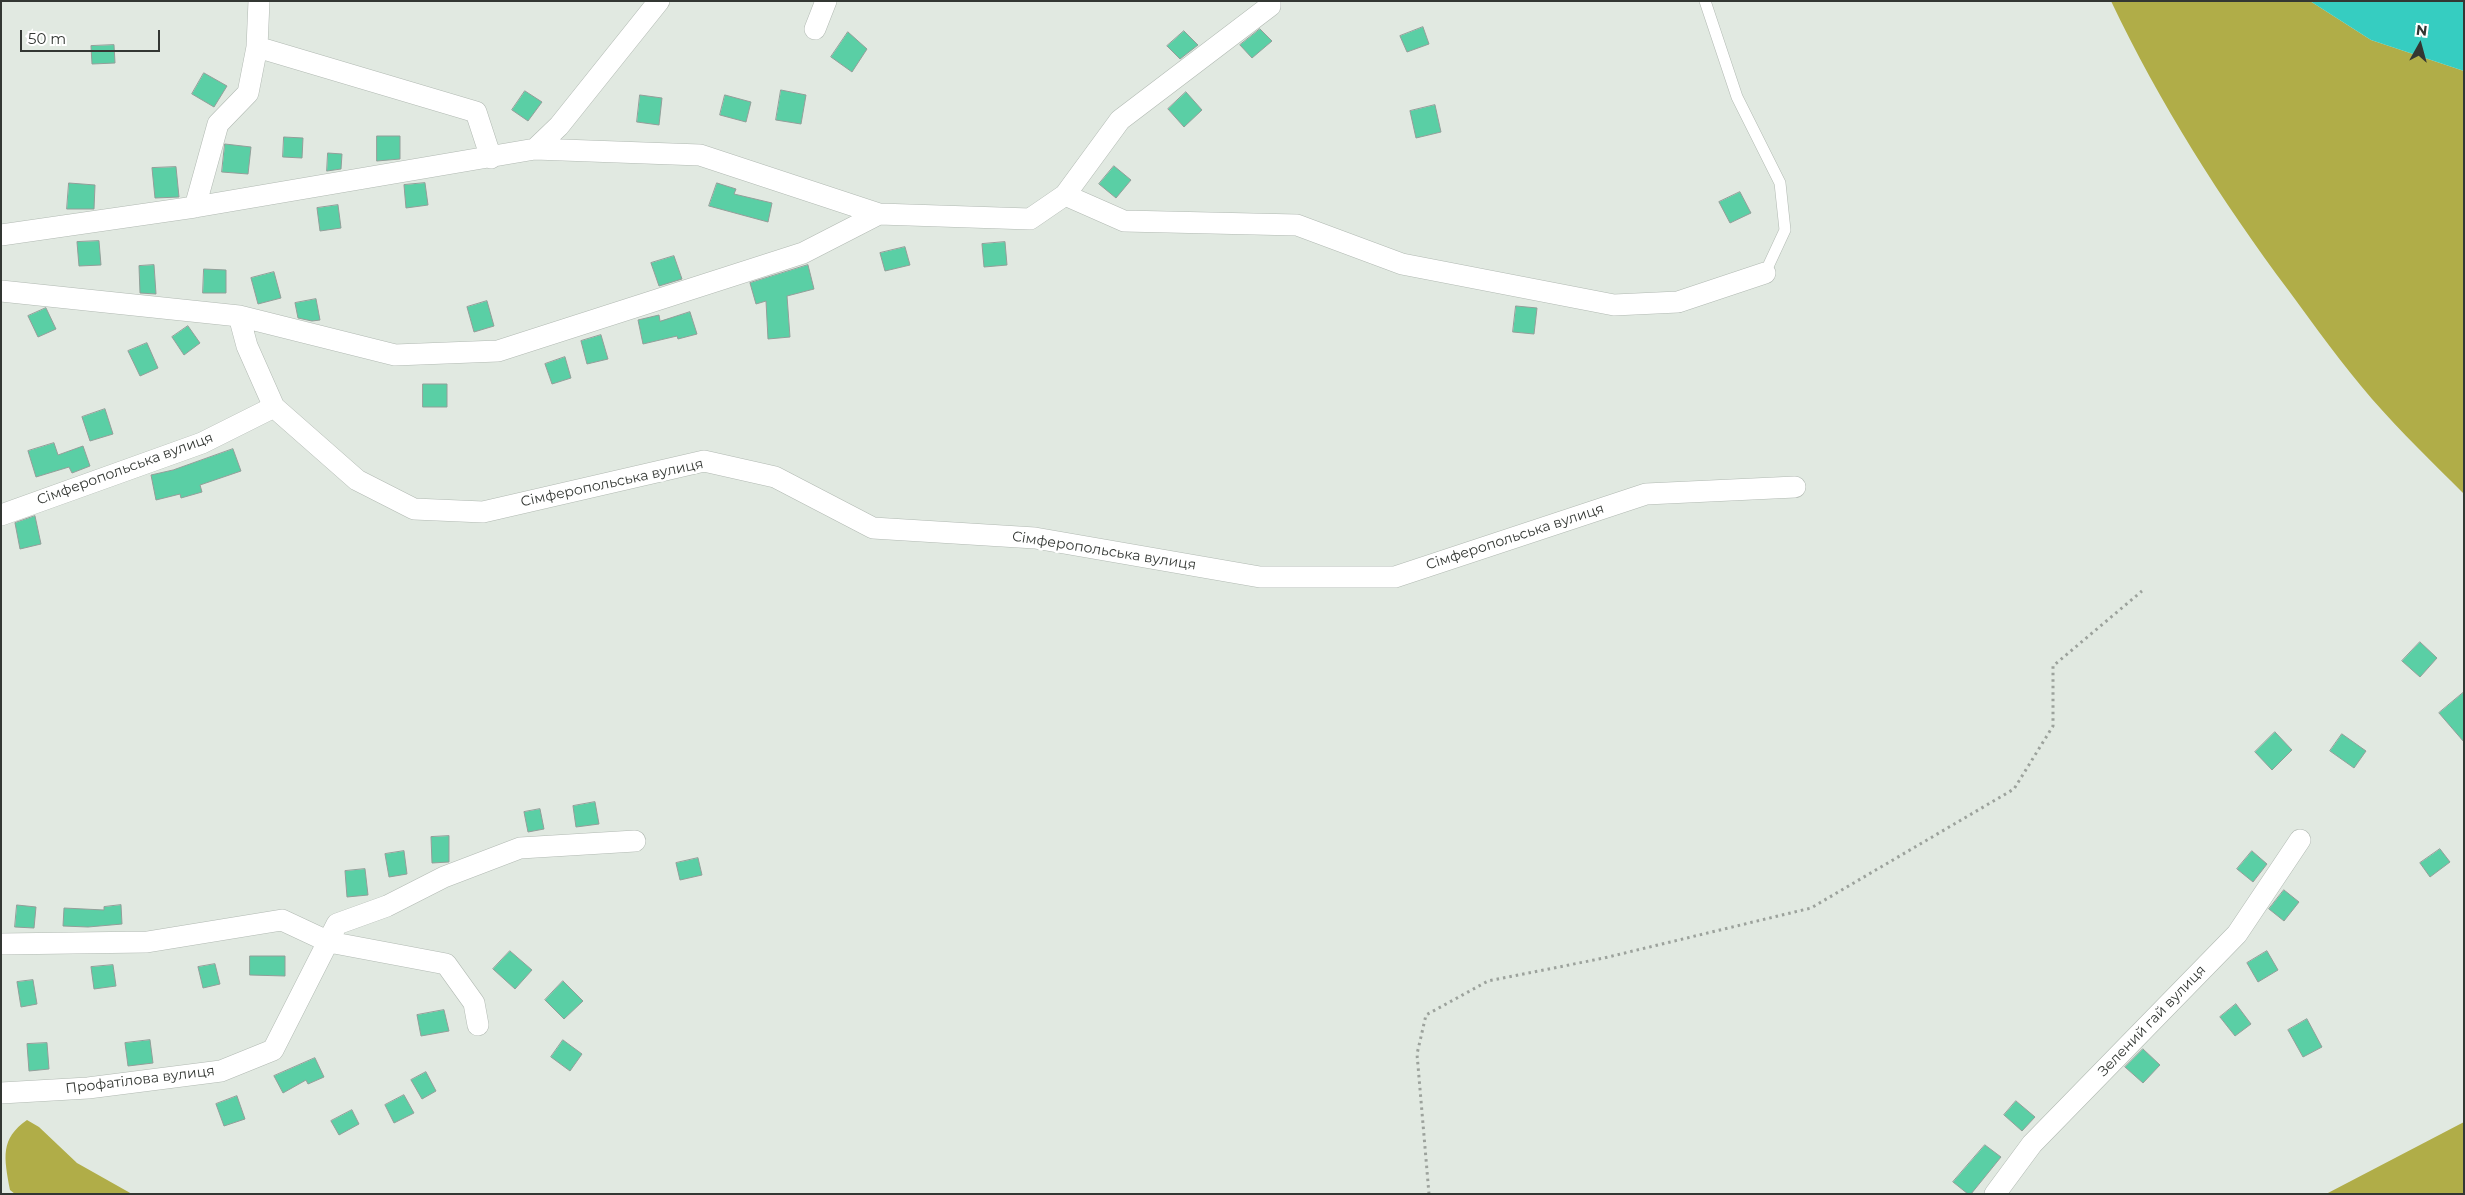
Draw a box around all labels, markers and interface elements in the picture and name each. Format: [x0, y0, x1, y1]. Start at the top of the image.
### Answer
scale bar [22, 20, 162, 52]
north arrow [2395, 20, 2445, 70]
text: N [2415, 20, 2429, 40]
text: 50 m [28, 29, 66, 48]
street label: Сімферопольська вулиця [35, 429, 215, 509]
street label: Сімферопольська вулиця [519, 455, 705, 511]
street label: Сімферопольська вулиця [1424, 500, 1606, 574]
street label: Сімферопольська вулиця [1011, 528, 1197, 574]
street label: Зелений гай вулиця [2095, 962, 2209, 1080]
street label: Профатілова вулиця [64, 1063, 216, 1097]

